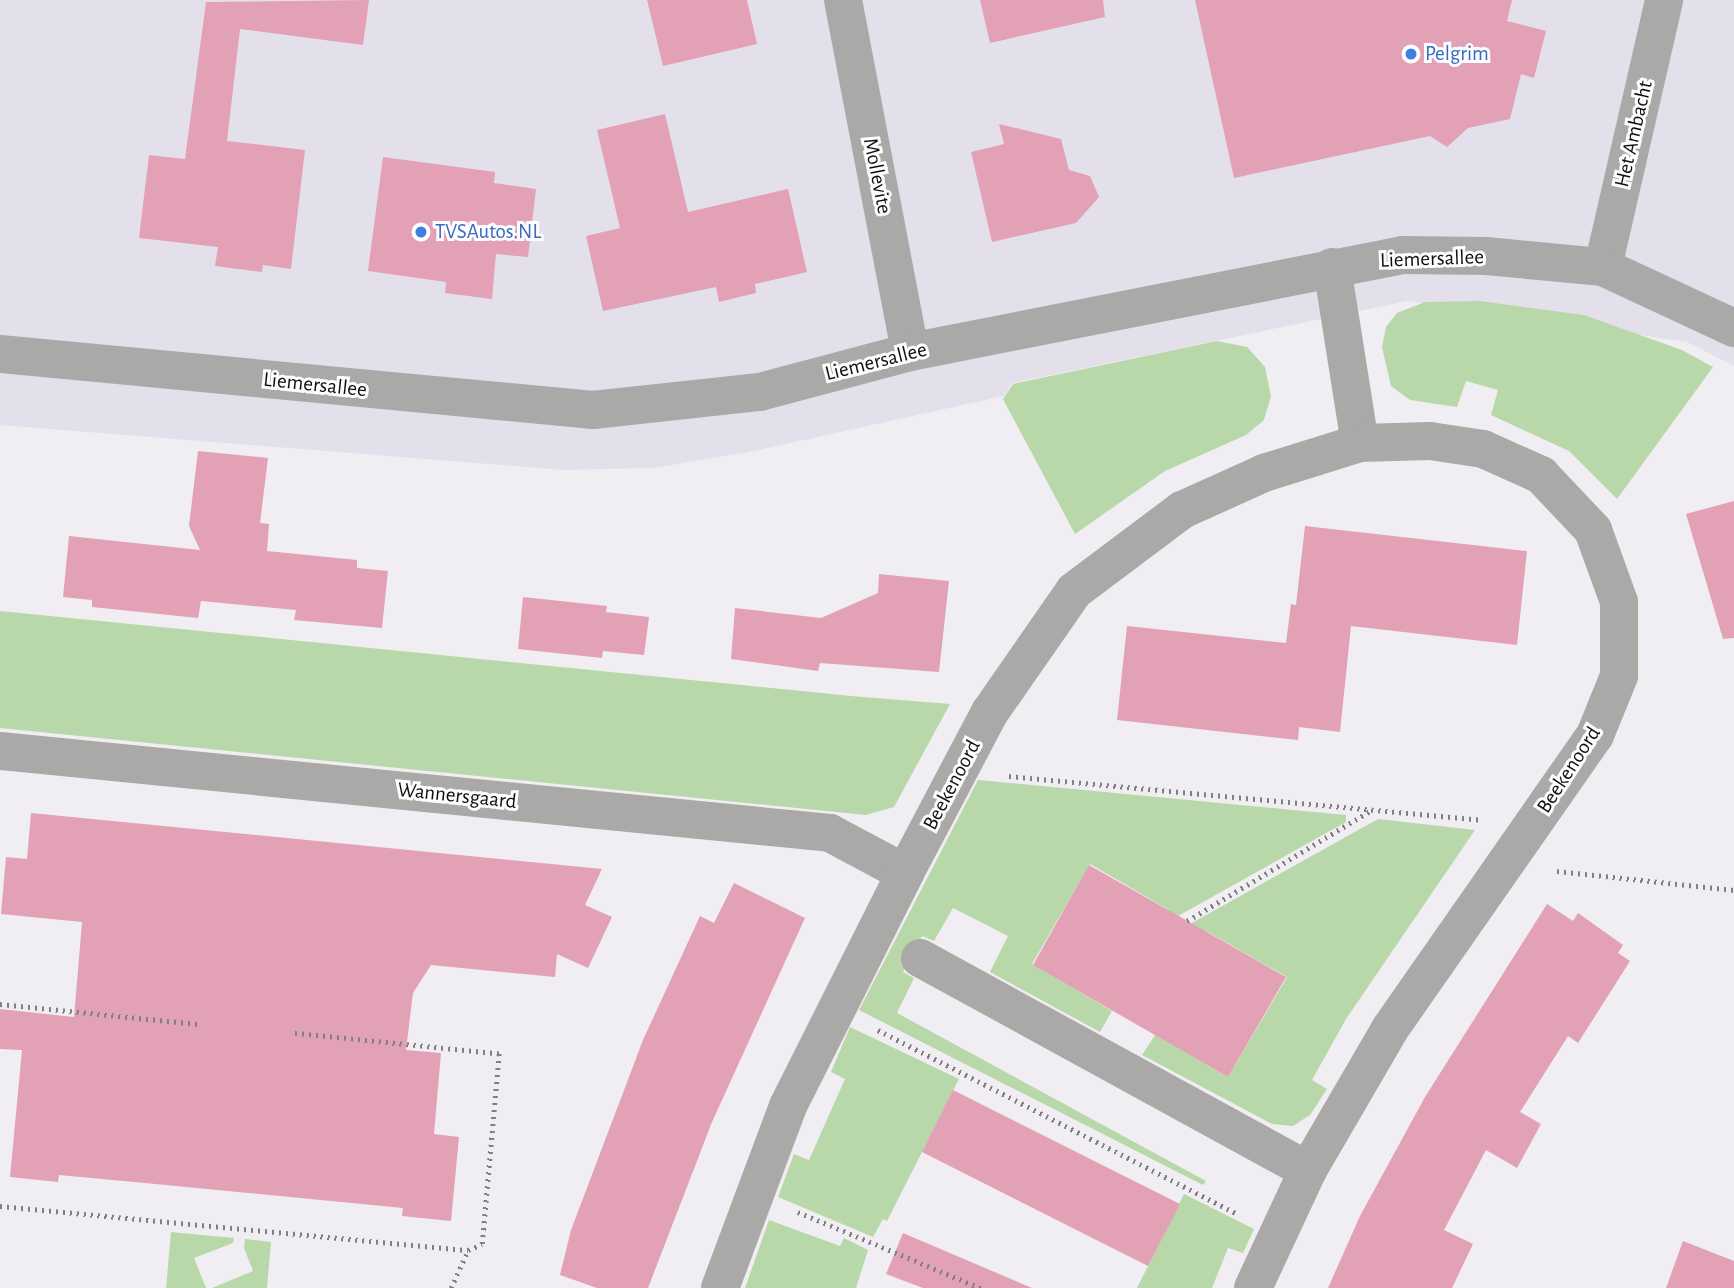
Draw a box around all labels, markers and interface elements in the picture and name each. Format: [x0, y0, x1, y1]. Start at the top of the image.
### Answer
place label: Pelgrim [1425, 41, 1489, 67]
marker: Pelgrim [1403, 46, 1419, 62]
street label: Het Ambacht [1609, 78, 1659, 190]
street label: Mollevite [857, 136, 897, 216]
place label: TVSAutos.NL [435, 219, 541, 245]
marker: TVSAutos.NL [413, 224, 429, 240]
street label: Liemersallee [1380, 245, 1484, 273]
street label: Liemersallee [823, 337, 929, 387]
street label: Liemersallee [262, 367, 368, 403]
street label: Beekenoord [1532, 722, 1606, 818]
street label: Beekenoord [918, 736, 986, 834]
street label: Wannersgaard [396, 777, 518, 815]

